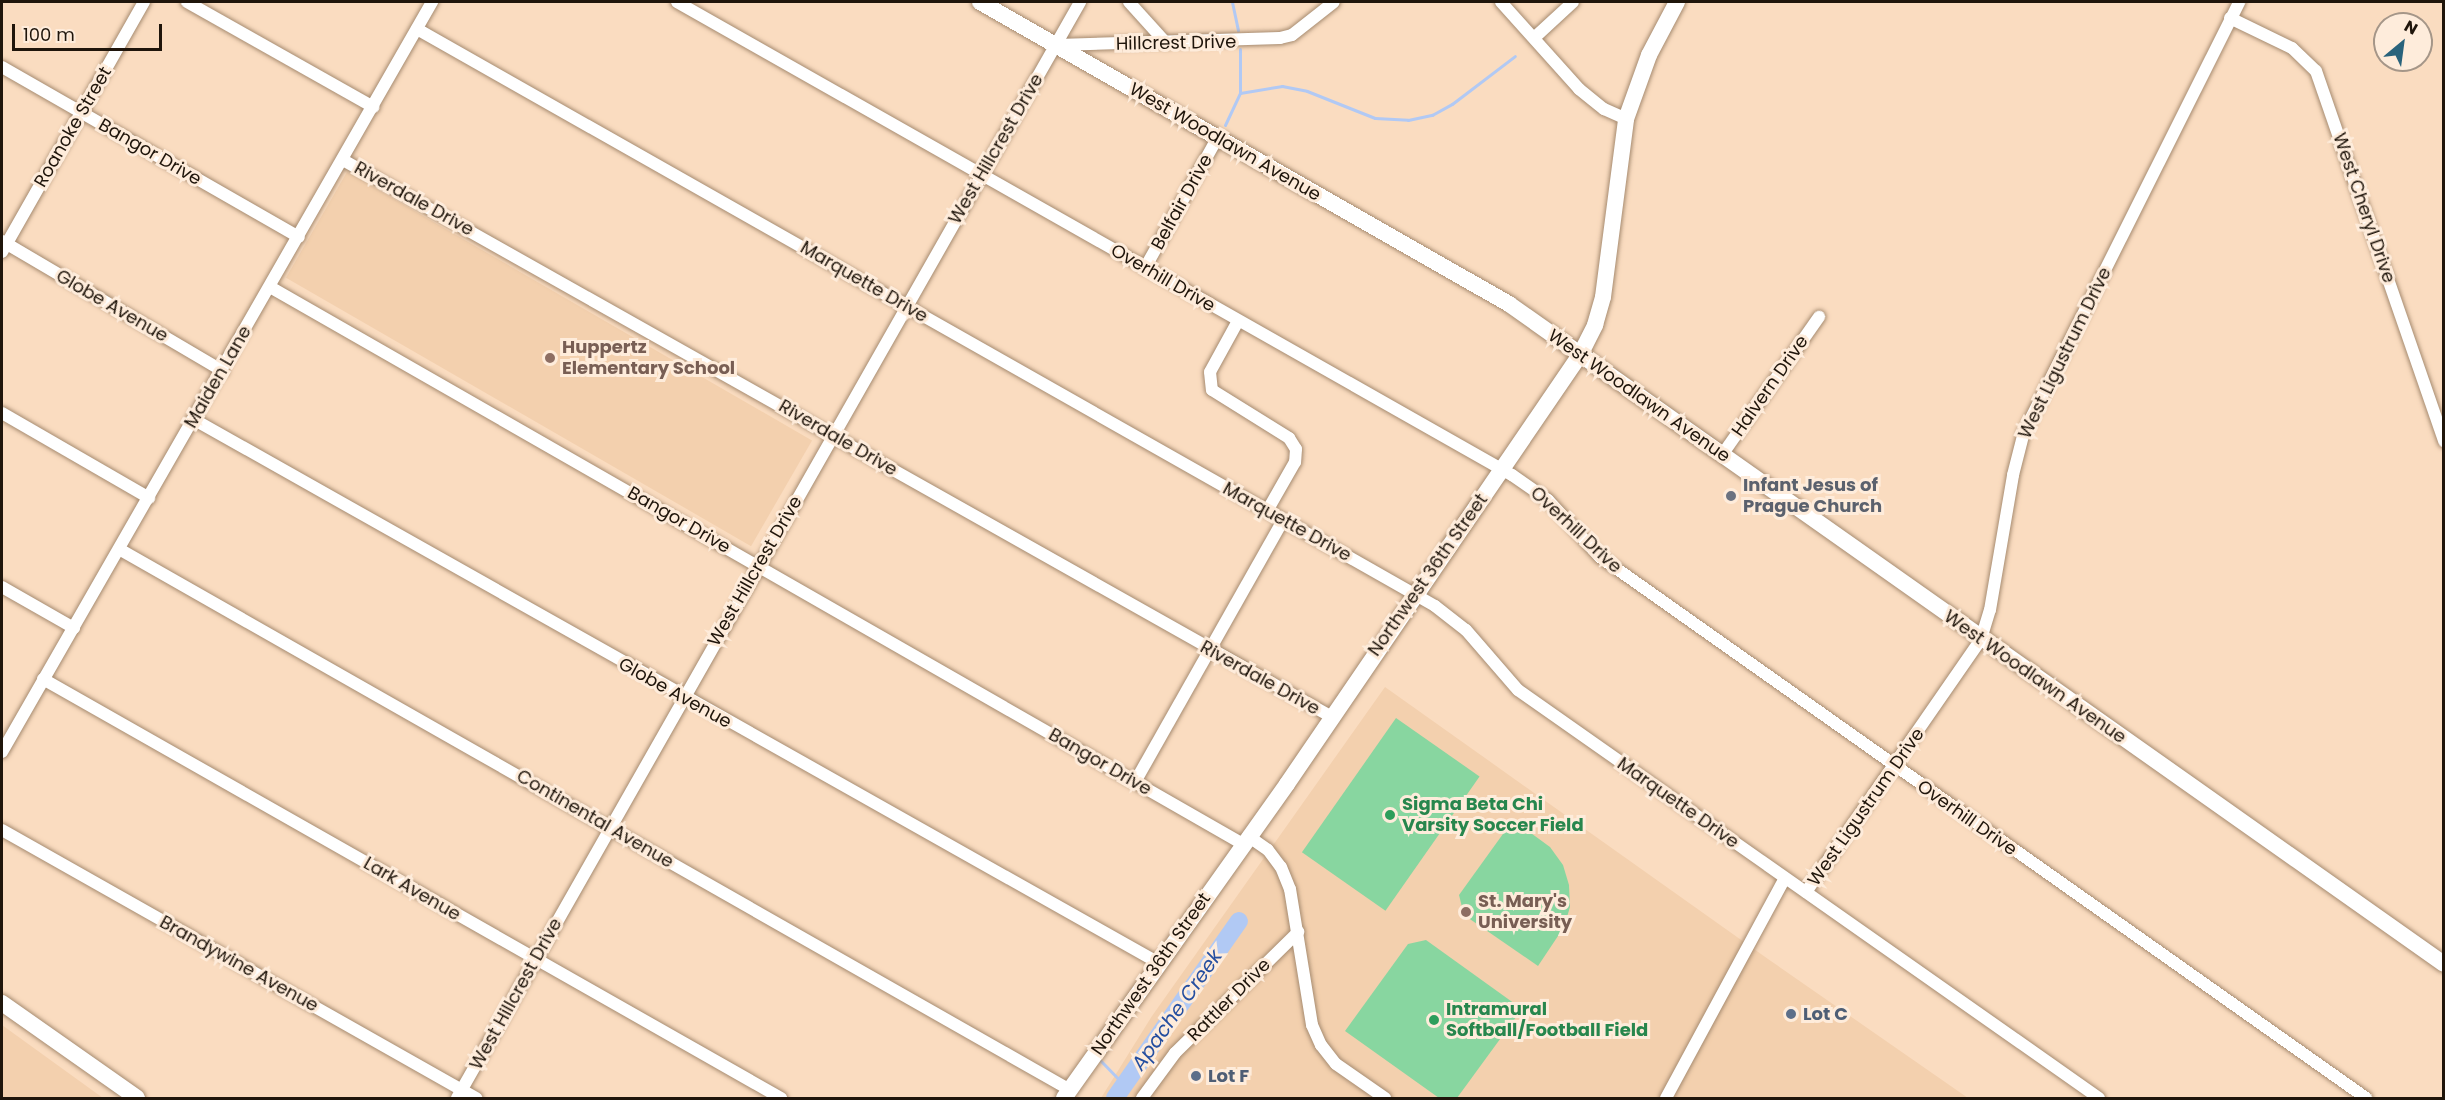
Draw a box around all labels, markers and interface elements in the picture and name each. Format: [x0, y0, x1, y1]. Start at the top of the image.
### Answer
scale bar [15, 12, 165, 50]
north arrow [2373, 12, 2433, 72]
text: N [2400, 15, 2422, 41]
text: 100 m [23, 22, 75, 47]
street label: Hillcrest Drive [1116, 31, 1236, 55]
street label: Roanoke Street [30, 63, 116, 191]
street label: West Hillcrest Drive [944, 70, 1048, 228]
street label: West Woodlawn Avenue [1125, 78, 1325, 206]
street label: Bangor Drive [95, 114, 205, 190]
street label: West Cheryl Drive [2328, 130, 2400, 286]
street label: Belfair Drive [1147, 151, 1217, 253]
street label: Riverdale Drive [351, 157, 477, 241]
street label: Marquette Drive [796, 237, 932, 327]
street label: Overhill Drive [1107, 239, 1219, 317]
street label: West Ligustrum Drive [2014, 264, 2116, 442]
street label: Globe Avenue [52, 265, 172, 347]
street label: Maiden Lane [180, 322, 256, 432]
street label: West Woodlawn Avenue [1544, 325, 1734, 467]
street label: Halvern Drive [1727, 331, 1813, 441]
place label: Huppertz Elementary School [562, 337, 735, 380]
marker: Huppertz Elementary School [543, 351, 557, 365]
street label: Riverdale Drive [775, 395, 901, 481]
place label: Infant Jesus of Prague Church [1743, 475, 1882, 518]
street label: Marquette Drive [1219, 478, 1355, 566]
street label: Bangor Drive [624, 482, 734, 558]
street label: Overhill Drive [1526, 482, 1626, 578]
marker: Infant Jesus of Prague Church [1724, 489, 1738, 503]
street label: Northwest 36th Street [1364, 490, 1492, 660]
street label: West Hillcrest Drive [703, 492, 807, 650]
street label: West Woodlawn Avenue [1940, 606, 2130, 748]
street label: Riverdale Drive [1197, 636, 1323, 720]
street label: Globe Avenue [615, 653, 735, 733]
street label: Bangor Drive [1045, 724, 1155, 800]
street label: West Ligustrum Drive [1803, 724, 1929, 890]
street label: Marquette Drive [1613, 753, 1743, 853]
street label: Continental Avenue [513, 765, 677, 873]
street label: Overhill Drive [1913, 776, 2021, 860]
place label: Sigma Beta Chi Varsity Soccer Field [1402, 794, 1584, 836]
marker: Sigma Beta Chi Varsity Soccer Field [1383, 808, 1397, 822]
street label: Lark Avenue [360, 853, 464, 925]
street label: Northwest 36th Street [1087, 889, 1215, 1059]
place label: St. Mary's University [1478, 891, 1572, 934]
marker: St. Mary's University [1459, 905, 1473, 919]
street label: Brandywine Avenue [156, 911, 322, 1017]
street label: West Hillcrest Drive [465, 914, 567, 1074]
water label: Apache Creek [1126, 945, 1228, 1075]
street label: Rattler Drive [1183, 954, 1275, 1046]
place label: Intramural Softball/Football Field [1446, 999, 1648, 1042]
place label: Lot C [1803, 1003, 1848, 1025]
marker: Lot C [1784, 1007, 1798, 1021]
marker: Intramural Softball/Football Field [1427, 1013, 1441, 1027]
place label: Lot F [1208, 1065, 1249, 1087]
marker: Lot F [1189, 1069, 1203, 1083]

